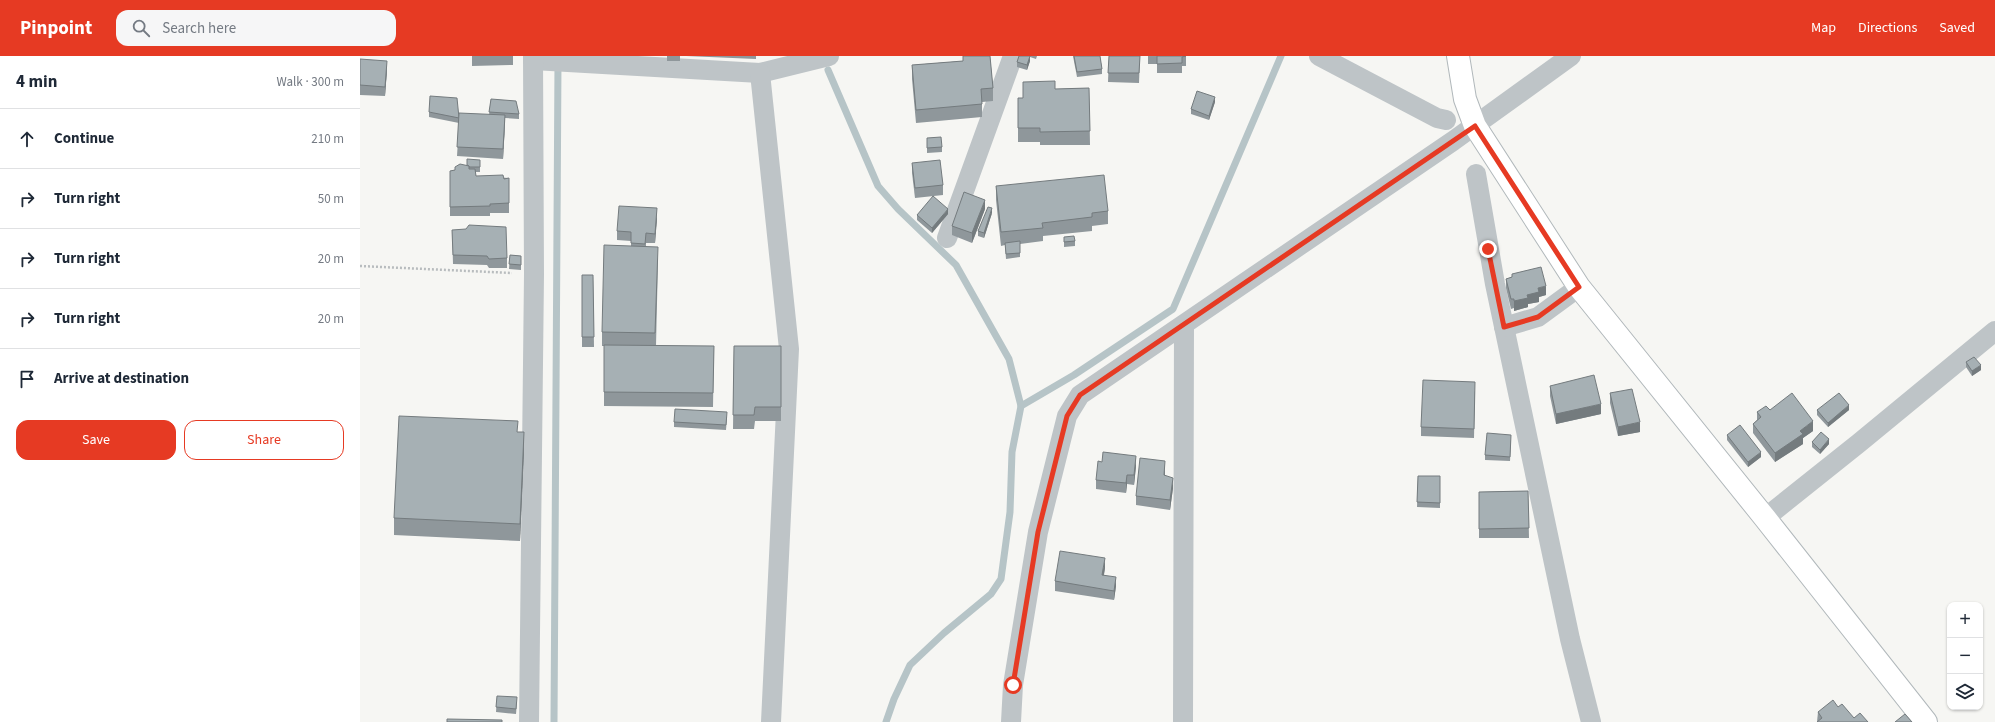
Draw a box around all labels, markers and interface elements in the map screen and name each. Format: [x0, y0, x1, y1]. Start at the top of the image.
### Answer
search box [116, 10, 396, 46]
text: Pinpoint [20, 15, 92, 42]
icon: search [130, 17, 152, 39]
text: Search here [162, 18, 236, 39]
text: Map [1811, 18, 1836, 38]
text: Directions [1858, 18, 1917, 38]
text: Saved [1939, 18, 1975, 38]
text: 4 min [16, 70, 57, 94]
text: Walk · 300 m [276, 73, 344, 91]
icon: ahead [16, 128, 38, 150]
text: Continue [54, 128, 114, 149]
text: 210 m [311, 130, 344, 148]
icon: right [16, 188, 38, 210]
text: Turn right [54, 188, 120, 209]
text: 50 m [318, 190, 344, 208]
route end [1479, 240, 1497, 258]
icon: right [16, 248, 38, 270]
text: Turn right [54, 248, 120, 269]
text: 20 m [318, 250, 344, 268]
icon: right [16, 308, 38, 330]
text: Turn right [54, 308, 120, 329]
text: 20 m [318, 310, 344, 328]
icon: arrive [16, 368, 38, 390]
text: Arrive at destination [54, 368, 189, 389]
button: Save [16, 420, 176, 460]
button: Share [184, 420, 344, 460]
map controls [1947, 602, 1983, 710]
button: + [1947, 602, 1983, 638]
button: − [1947, 638, 1983, 674]
button: layers [1947, 674, 1983, 710]
route start [1004, 676, 1022, 694]

